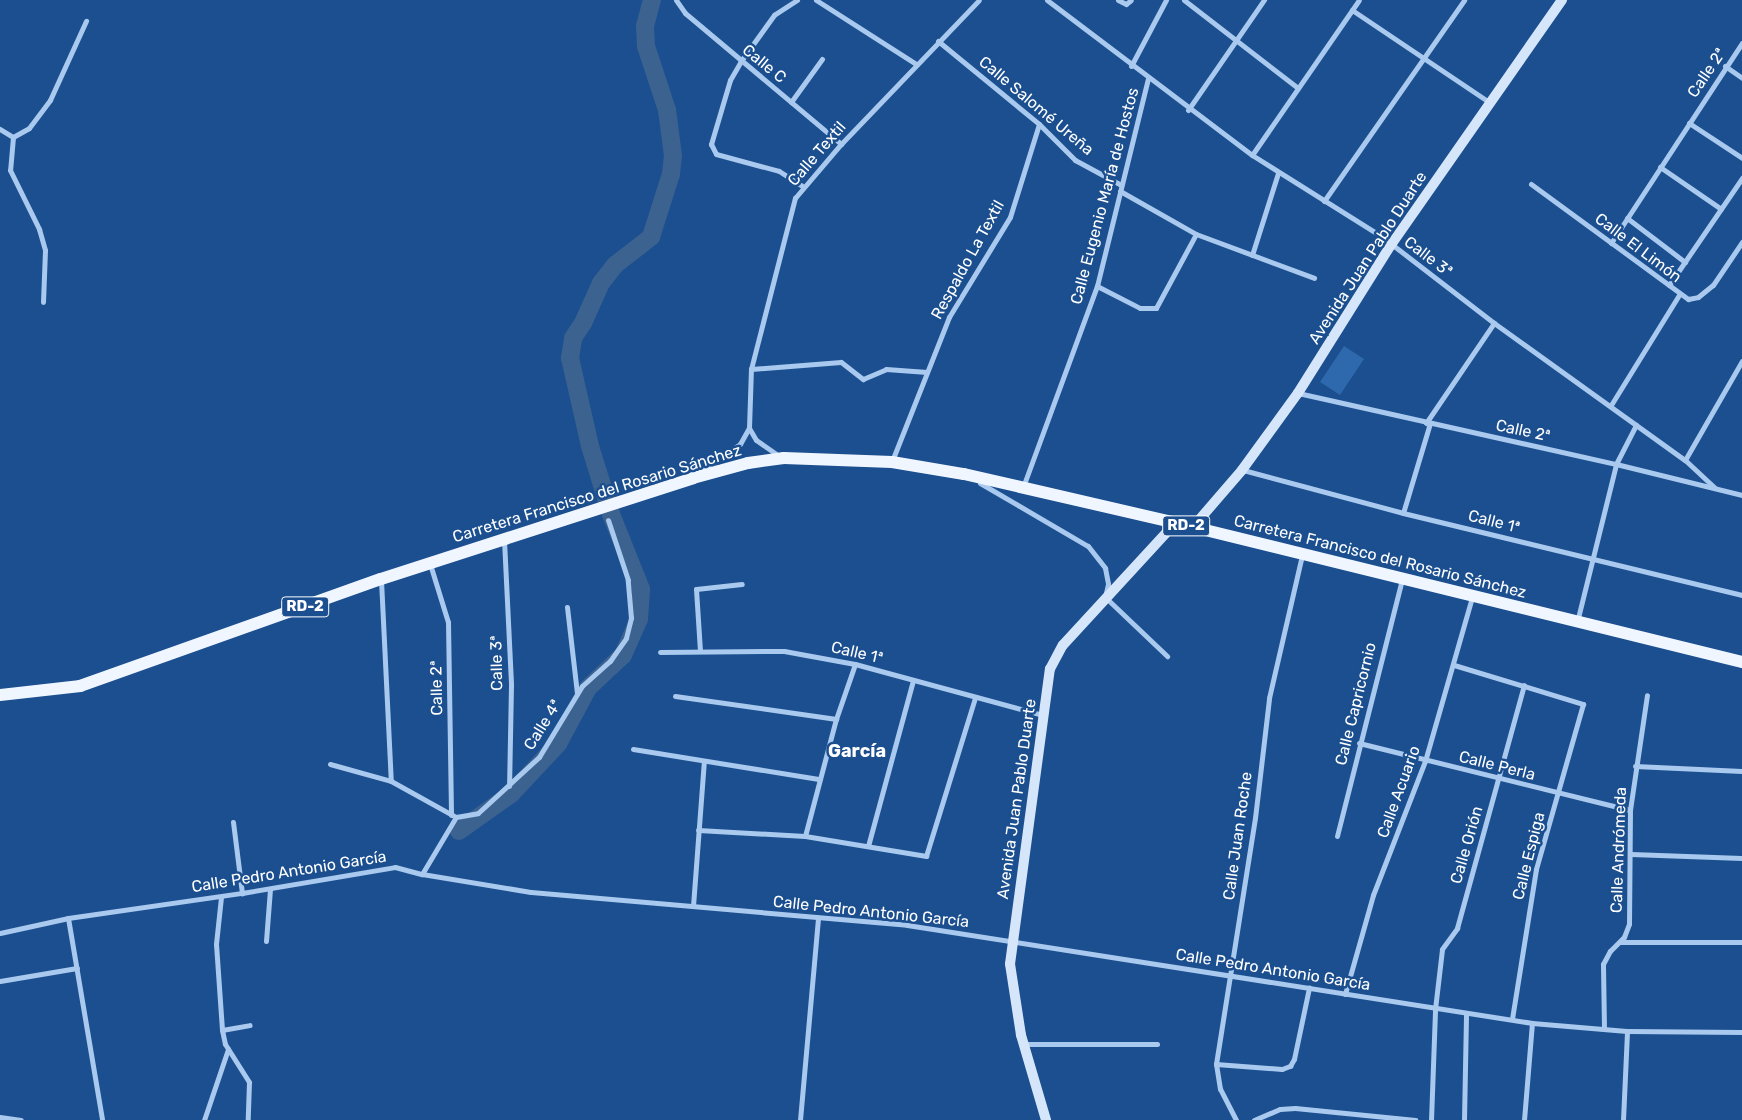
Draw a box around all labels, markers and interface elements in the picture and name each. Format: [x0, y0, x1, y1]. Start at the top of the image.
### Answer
street label: Calle C [738, 41, 790, 87]
street label: Calle 2ª [1684, 45, 1730, 101]
street label: Calle Salomé Ureña [975, 52, 1097, 160]
street label: Calle Eugenio María de Hostos [1067, 86, 1143, 306]
street label: Calle Textil [784, 118, 850, 190]
street label: Avenida Juan Pablo Duarte [1305, 168, 1431, 348]
street label: Respaldo La Textil [927, 197, 1009, 323]
street label: Calle El Limón [1591, 209, 1685, 287]
street label: Calle 3ª [1400, 233, 1456, 281]
street label: Calle 2ª [1494, 416, 1552, 446]
street label: Carretera Francisco del Rosario Sánchez [450, 441, 744, 547]
street label: Calle 1ª [1466, 506, 1522, 538]
street label: Carretera Francisco del Rosario Sánchez [1232, 511, 1528, 603]
road number: RD-2 [1161, 514, 1211, 538]
road number: RD-2 [280, 594, 330, 620]
street label: Calle 3ª [487, 635, 507, 691]
street label: Calle 1ª [829, 638, 885, 668]
street label: Calle Capricornio [1331, 641, 1381, 767]
street label: Calle 2ª [427, 660, 447, 716]
street label: Calle 4ª [520, 696, 566, 754]
street label: Avenida Juan Pablo Duarte [993, 698, 1041, 900]
district label: García [828, 740, 886, 762]
street label: Calle Acuario [1373, 743, 1425, 841]
street label: Calle Perla [1457, 747, 1537, 785]
street label: Calle Juan Roche [1219, 771, 1257, 901]
street label: Calle Andrómeda [1607, 786, 1631, 914]
street label: Calle Orión [1447, 804, 1487, 886]
street label: Calle Espiga [1509, 810, 1549, 902]
street label: Calle Pedro Antonio García [190, 847, 388, 897]
street label: Calle Pedro Antonio García [772, 892, 970, 932]
street label: Calle Pedro Antonio García [1174, 945, 1372, 995]

